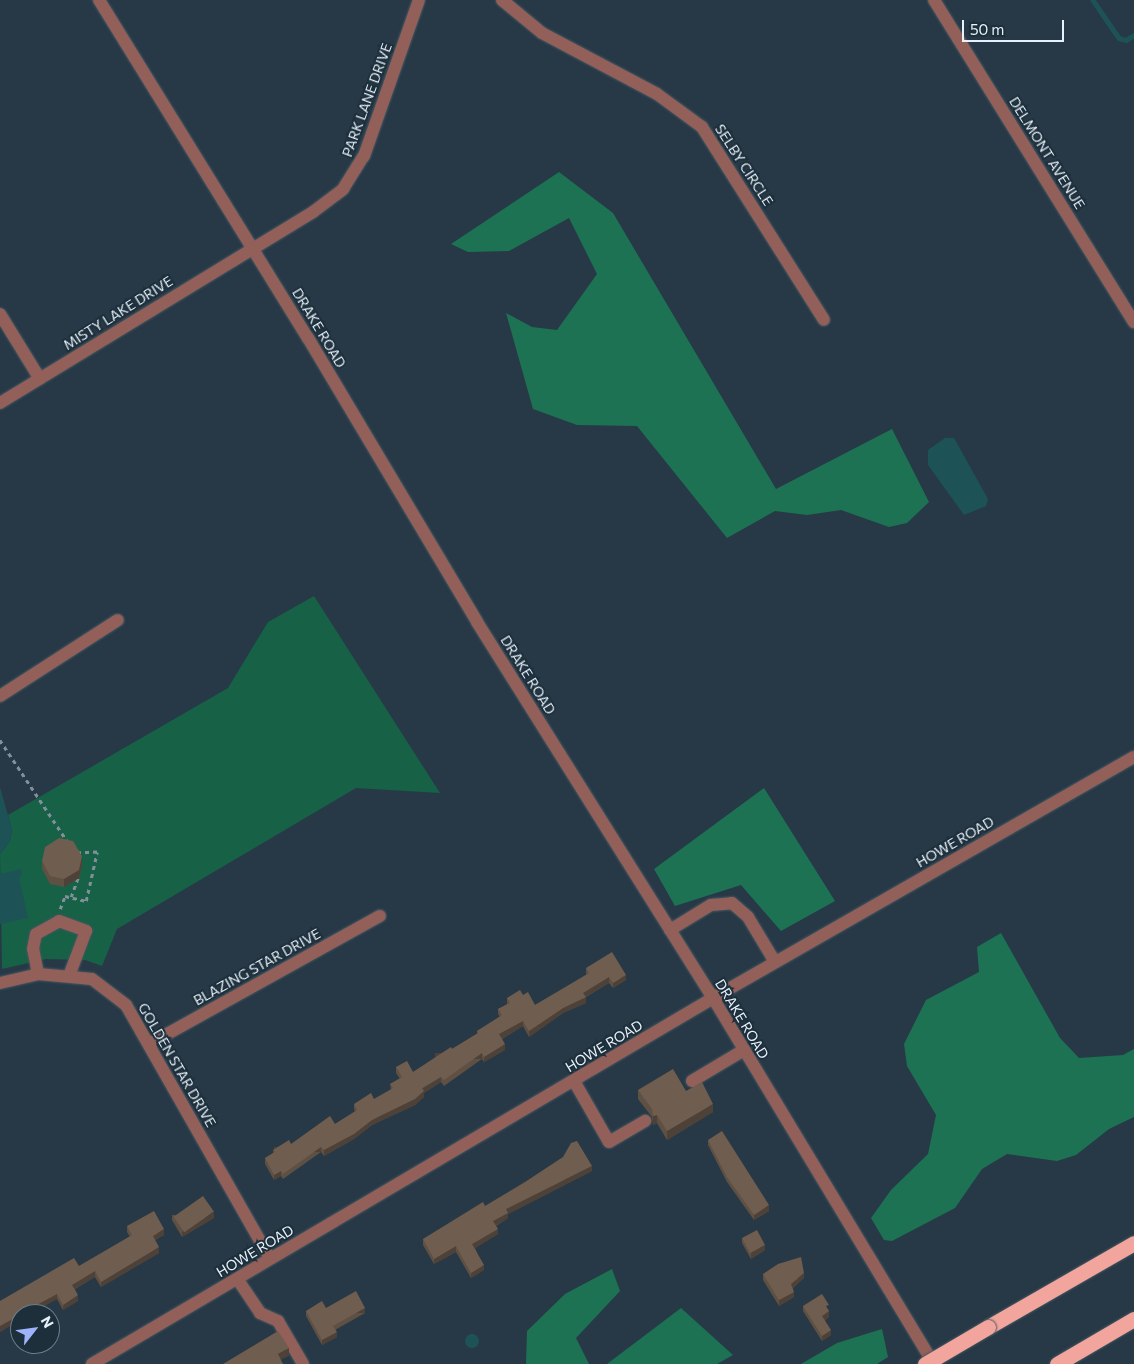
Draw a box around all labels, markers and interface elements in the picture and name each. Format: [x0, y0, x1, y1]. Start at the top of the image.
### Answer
scale bar [964, 10, 1066, 42]
text: 50 m [970, 20, 1004, 38]
street label: PARK LANE DRIVE [339, 41, 395, 159]
street label: DELMONT AVENUE [1006, 94, 1088, 212]
street label: SELBY CIRCLE [711, 121, 777, 209]
street label: MISTY LAKE DRIVE [60, 273, 176, 353]
street label: DRAKE ROAD [289, 285, 349, 371]
street label: DRAKE ROAD [497, 632, 559, 718]
street label: HOWE ROAD [913, 813, 997, 871]
street label: BLAZING STAR DRIVE [191, 925, 323, 1009]
street label: DRAKE ROAD [712, 976, 772, 1062]
street label: GOLDEN STAR DRIVE [135, 1000, 219, 1130]
street label: HOWE ROAD [562, 1016, 646, 1076]
street label: HOWE ROAD [213, 1221, 297, 1281]
north arrow [10, 1304, 60, 1354]
text: N [38, 1313, 58, 1331]

